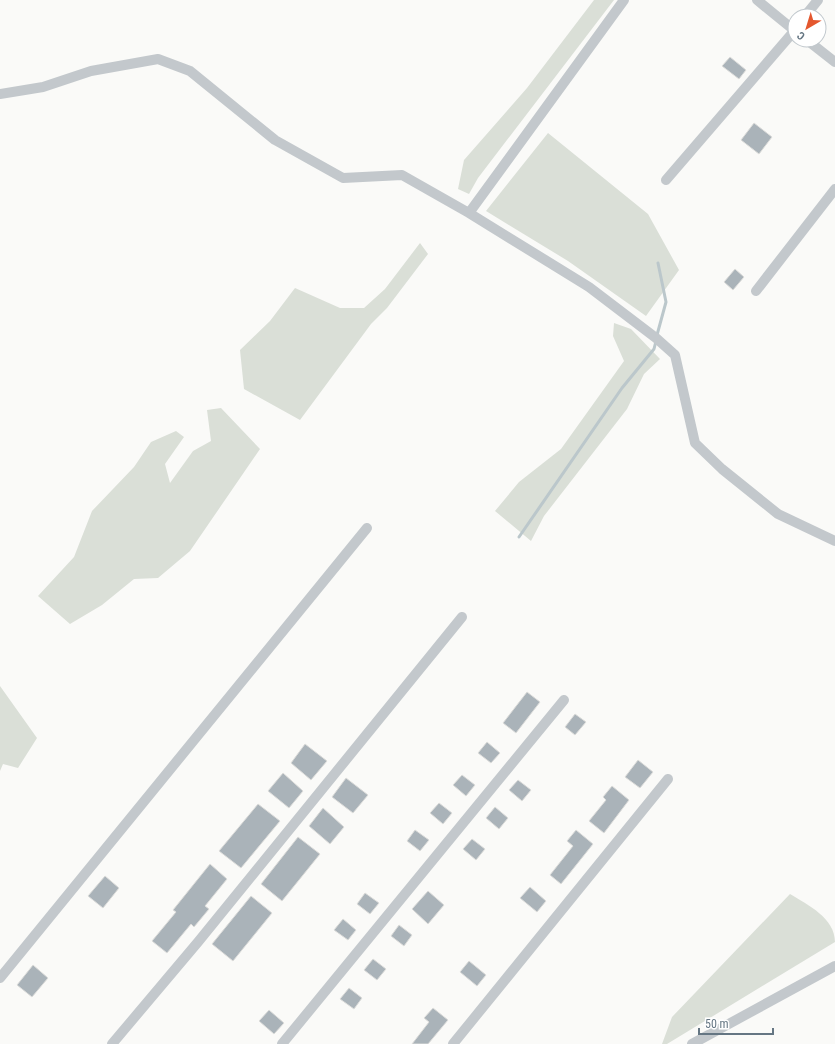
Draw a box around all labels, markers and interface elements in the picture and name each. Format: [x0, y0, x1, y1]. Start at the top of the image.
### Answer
north arrow [787, 8, 827, 48]
text: С [795, 28, 808, 43]
scale bar [699, 1010, 773, 1036]
text: 50 m [705, 1017, 729, 1031]

